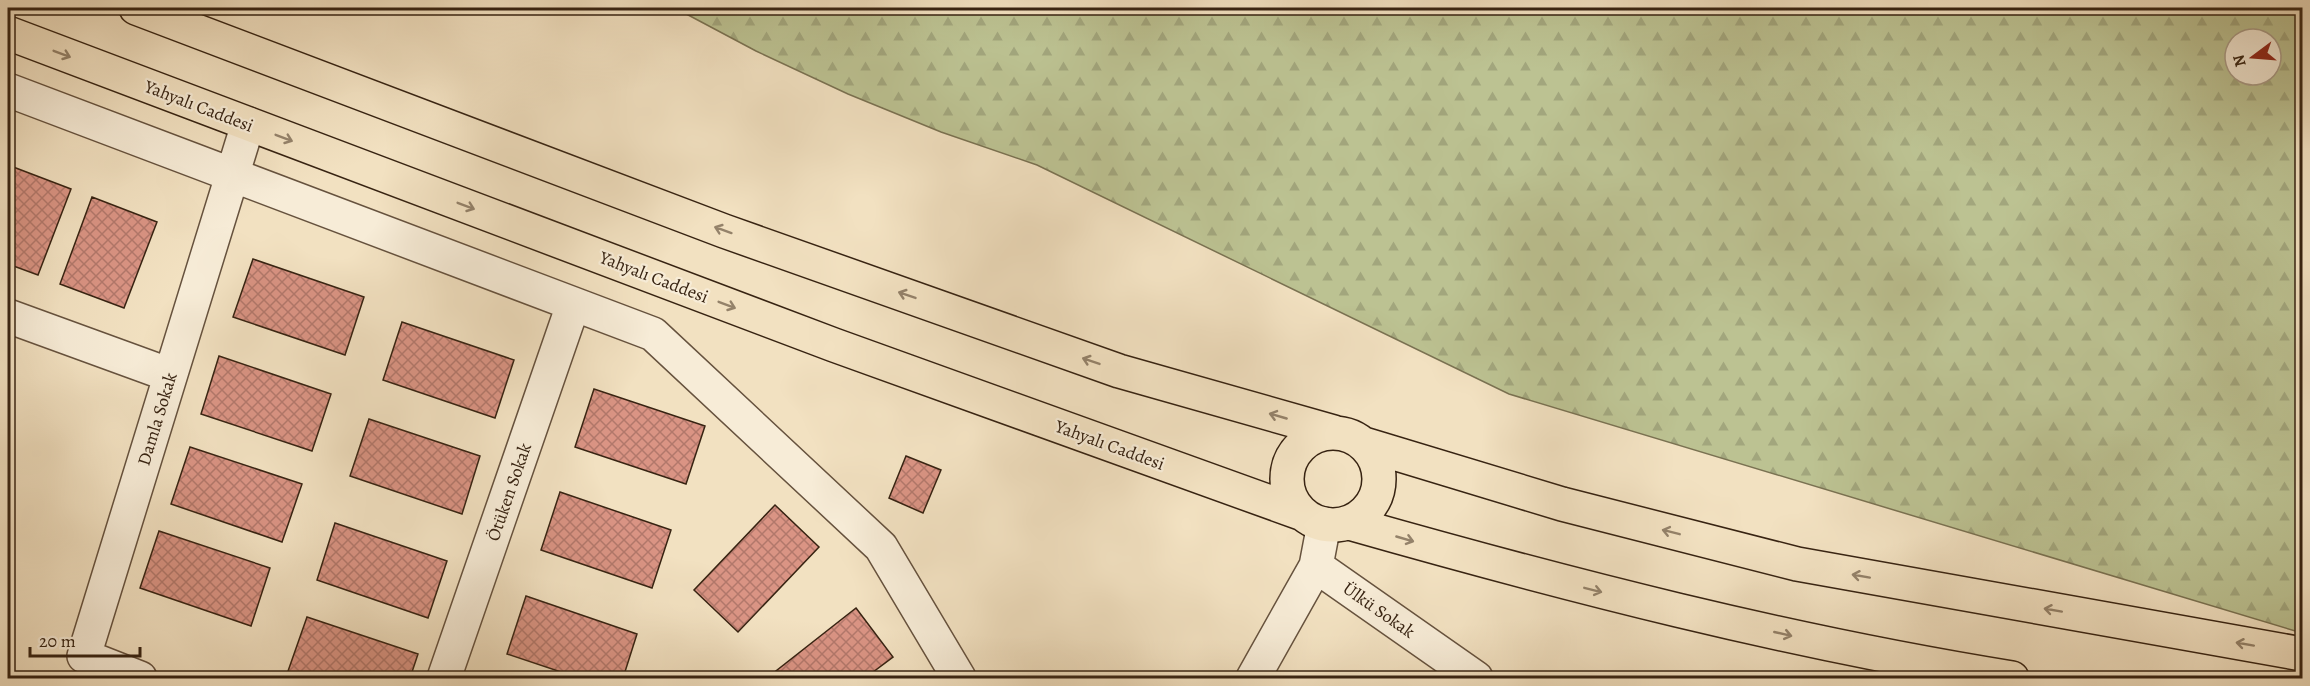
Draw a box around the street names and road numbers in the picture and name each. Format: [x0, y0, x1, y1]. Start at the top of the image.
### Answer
street label: Yahyalı Caddesi [140, 74, 257, 138]
street label: Yahyalı Caddesi [595, 245, 712, 309]
street label: Damla Sokak [131, 369, 183, 469]
street label: Yahyalı Caddesi [1051, 414, 1168, 476]
street label: Ötüken Sokak [481, 440, 537, 544]
street label: Ülkü Sokak [1338, 576, 1420, 644]

